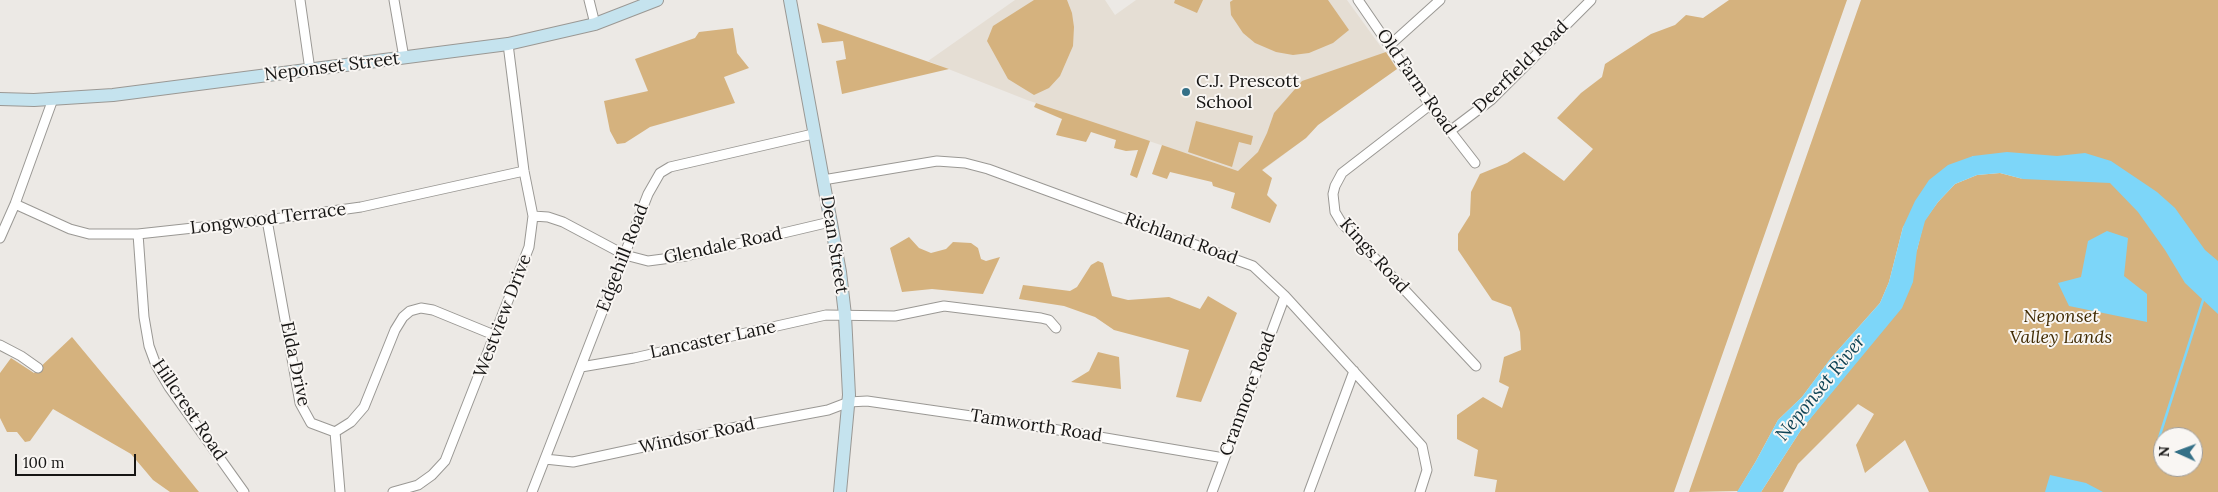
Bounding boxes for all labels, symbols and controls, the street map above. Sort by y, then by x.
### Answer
street label: Deerfield Road [1469,16,1573,118]
street label: Old Farm Road [1372,25,1460,139]
street label: Neponset Street [263,48,401,86]
place label: C.J. Prescott School [1196,71,1299,114]
marker: C.J. Prescott School [1180,86,1192,98]
street label: Dean Street [816,194,852,296]
street label: Longwood Terrace [189,199,347,239]
street label: Edgehill Road [593,201,653,315]
street label: Richland Road [1121,208,1241,270]
street label: Kings Road [1335,214,1413,298]
street label: Glendale Road [662,223,784,269]
street label: Westview Drive [470,251,536,381]
park label: Neponset Valley Lands [2010,306,2112,348]
street label: Lancaster Lane [648,316,778,364]
street label: Elda Drive [276,320,314,408]
street label: Cranmore Road [1215,329,1281,459]
water label: Neponset River [1771,330,1871,446]
street label: Hillcrest Road [147,355,231,465]
street label: Tamworth Road [968,405,1104,447]
street label: Windsor Road [637,413,757,459]
north arrow [2153,427,2203,477]
scale bar [18,444,139,476]
text: N [2155,446,2173,457]
text: 100 m [23,453,64,472]

